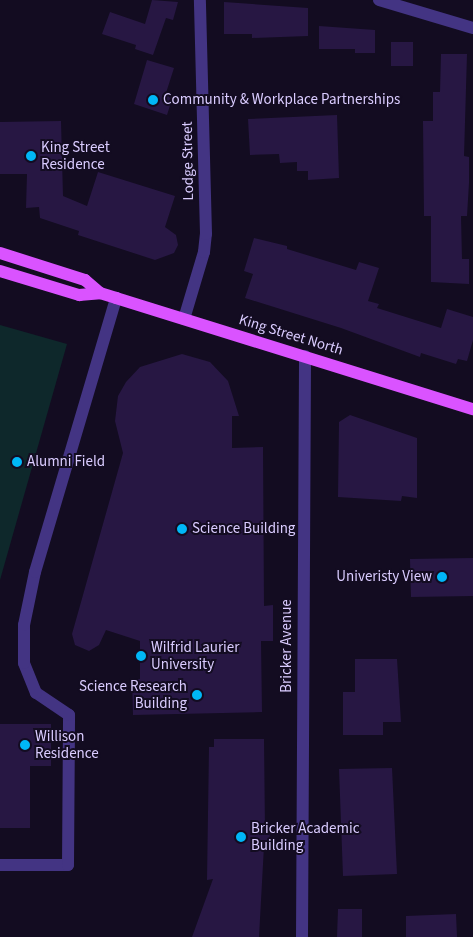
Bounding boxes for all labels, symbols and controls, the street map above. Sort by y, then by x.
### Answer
place label: Community & Workplace Partnerships [163,91,400,109]
marker: Community & Workplace Partnerships [147,94,159,106]
street label: Lodge Street [178,121,198,201]
place label: King Street Residence [41,138,110,173]
marker: King Street Residence [25,150,37,162]
street label: King Street North [237,311,345,359]
place label: Alumni Field [27,453,105,471]
marker: Alumni Field [11,456,23,468]
place label: Science Building [192,520,295,538]
marker: Science Building [176,523,188,535]
place label: Univeristy View [336,568,432,586]
marker: Univeristy View [436,571,448,583]
street label: Bricker Avenue [278,599,296,693]
place label: Wilfrid Laurier University [151,638,239,673]
marker: Wilfrid Laurier University [135,650,147,662]
place label: Science Research Building [79,677,187,712]
marker: Science Research Building [191,689,203,701]
place label: Willison Residence [35,727,99,762]
marker: Willison Residence [19,739,31,751]
place label: Bricker Academic Building [251,819,359,854]
marker: Bricker Academic Building [235,831,247,843]

